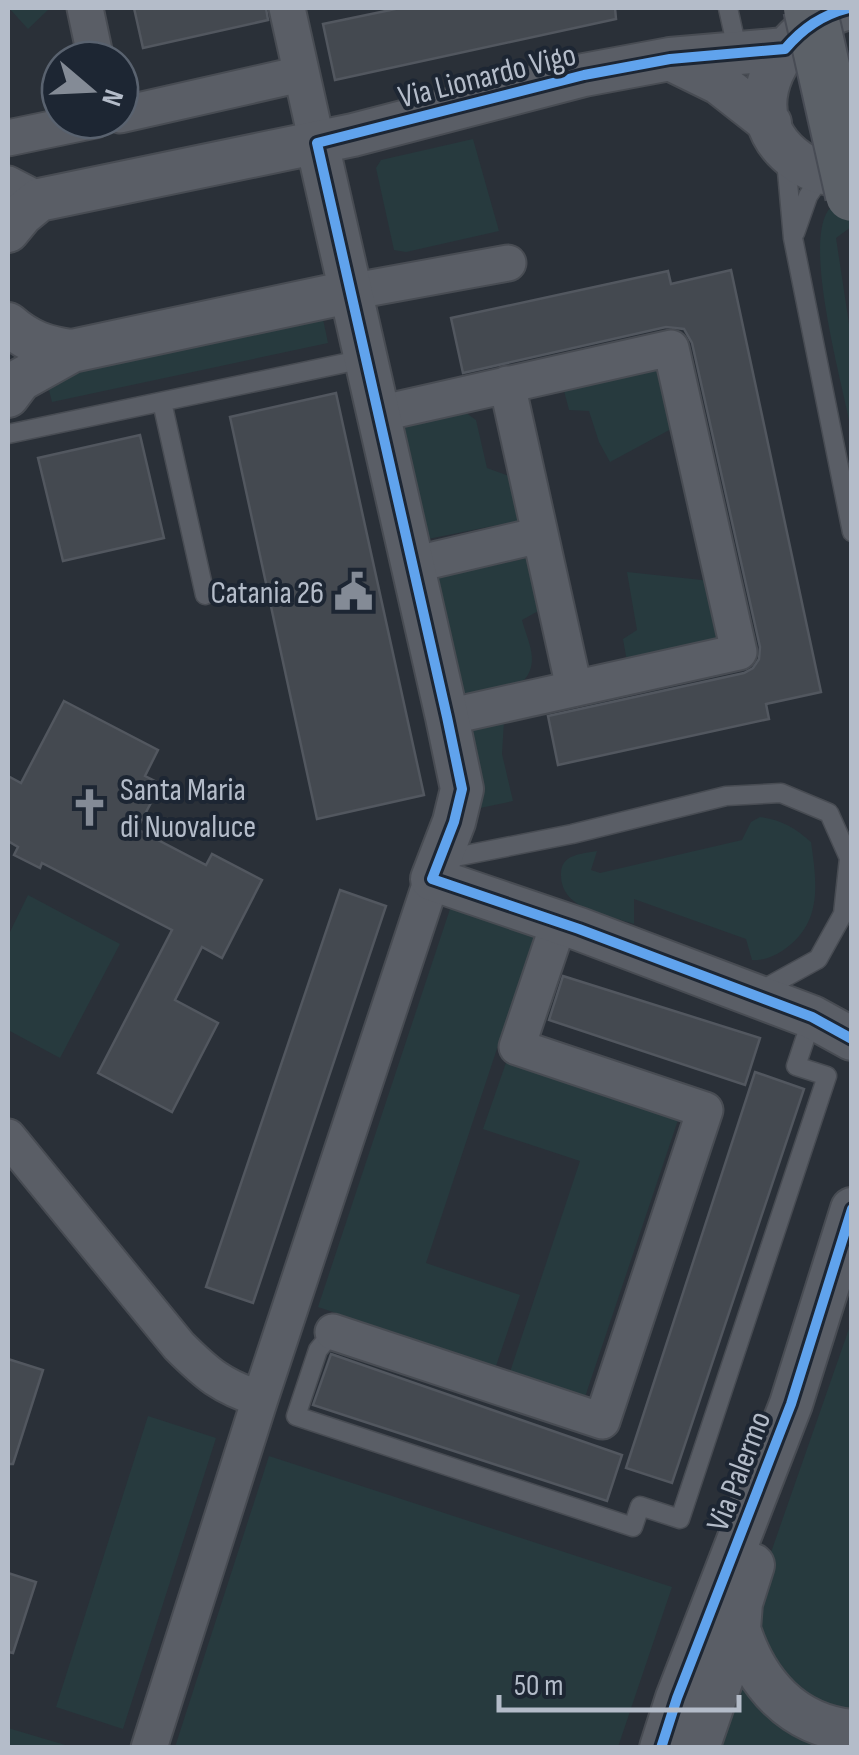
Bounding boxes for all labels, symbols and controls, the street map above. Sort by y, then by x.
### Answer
street label: Via Lionardo Vigo [395,36,580,117]
north arrow [40,40,140,140]
text: N [94,85,130,110]
public building icon: Catania 26 [333,571,375,613]
place label: Catania 26 [211,574,324,613]
place label: Santa Maria di Nuovaluce [120,771,256,847]
church icon: Santa Maria di Nuovaluce [69,786,111,828]
street label: Via Palermo [699,1406,780,1537]
scale bar [499,1650,739,1712]
text: 50 m [514,1668,563,1704]

